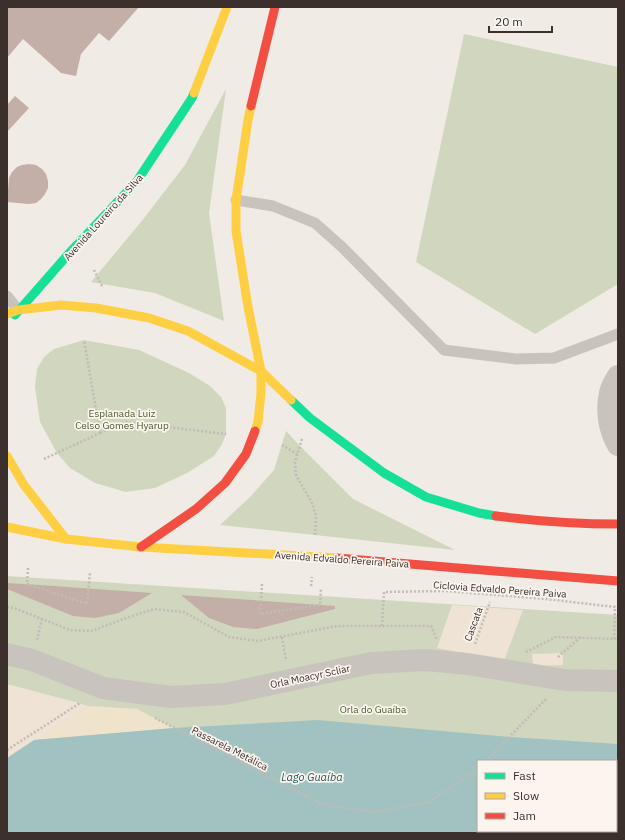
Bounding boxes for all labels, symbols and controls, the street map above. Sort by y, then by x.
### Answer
scale bar [489,8,552,34]
text: 20 m [495,14,523,29]
street label: Avenida Loureiro da Silva [61,171,146,263]
park label: Esplanada Luiz Celso Gomes Hyarup [75,407,169,432]
street label: Avenida Edvaldo Pereira Paiva [274,548,410,571]
street label: Ciclovia Edvaldo Pereira Paiva [433,578,568,601]
street label: Cascata [461,605,486,643]
street label: Orla Moacyr Scliar [269,662,352,691]
park label: Orla do Guaíba [340,703,407,716]
street label: Passarela Metálica [189,724,271,774]
legend [477,760,617,832]
text: Fast [513,768,536,783]
water label: Lago Guaíba [281,770,343,784]
text: Slow [513,788,539,803]
text: Jam [513,808,536,823]

